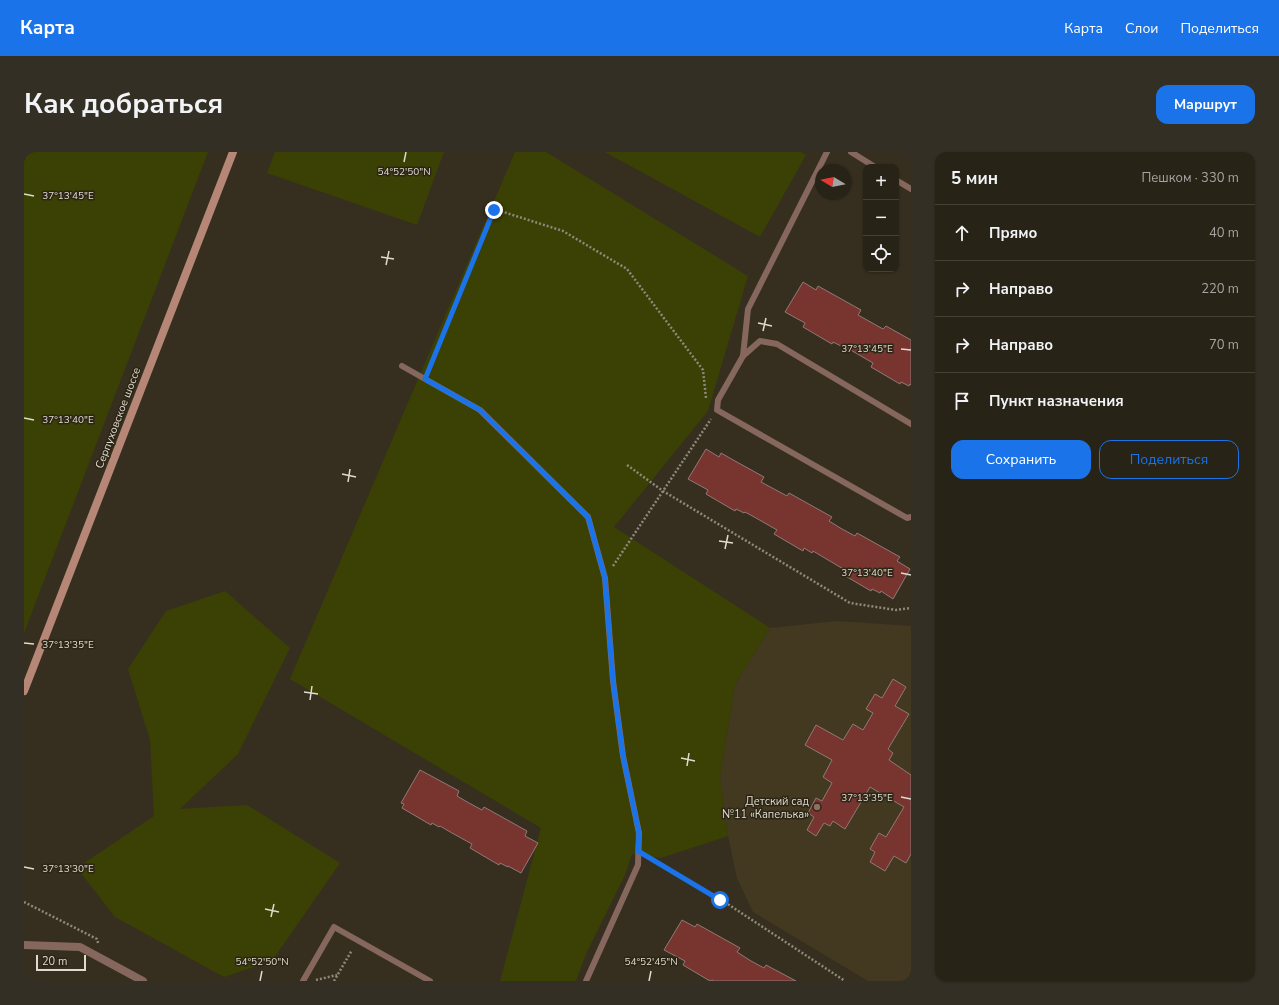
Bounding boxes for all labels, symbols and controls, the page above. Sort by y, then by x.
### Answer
text: Карта [20,15,75,41]
text: Карта [1064,19,1103,38]
text: Слои [1125,19,1159,38]
text: Поделиться [1181,19,1259,38]
text: Как добраться [24,85,223,123]
button: Маршрут [1156,85,1255,124]
north arrow [815,164,851,200]
map controls [863,164,899,272]
button: + [863,164,899,200]
text: 54°52'50"N [377,165,431,179]
text: 5 мин [951,167,998,190]
text: Пешком · 330 m [1141,169,1239,187]
text: 37°13'45"E [42,189,94,203]
button: − [863,200,899,236]
route end [485,201,503,219]
icon: ahead [951,222,973,244]
text: Прямо [989,223,1037,243]
text: 40 m [1209,224,1239,242]
button: locate [863,236,899,272]
icon: right [951,278,973,300]
text: Направо [989,279,1053,299]
text: 220 m [1201,280,1239,298]
icon: right [951,334,973,356]
text: Направо [989,335,1053,355]
text: 70 m [1209,336,1239,354]
text: 37°13'45"E [841,342,893,356]
street label: Серпуховское шоссе [92,365,144,471]
icon: arrive [951,390,973,412]
text: Пункт назначения [989,391,1124,411]
text: 37°13'40"E [42,413,94,427]
button: Сохранить [951,440,1091,479]
button: Поделиться [1099,440,1239,479]
text: 37°13'40"E [841,566,893,580]
text: 37°13'35"E [42,638,94,652]
text: 37°13'35"E [841,791,893,805]
place label: Детский сад №11 «Капелька» [722,794,809,822]
marker: Детский сад №11 «Капелька» [812,802,822,812]
text: 37°13'30"E [42,862,94,876]
route start [711,891,729,909]
scale bar [36,953,86,972]
text: 20 m [42,954,67,969]
text: 54°52'50"N [235,955,289,969]
text: 54°52'45"N [624,955,678,969]

